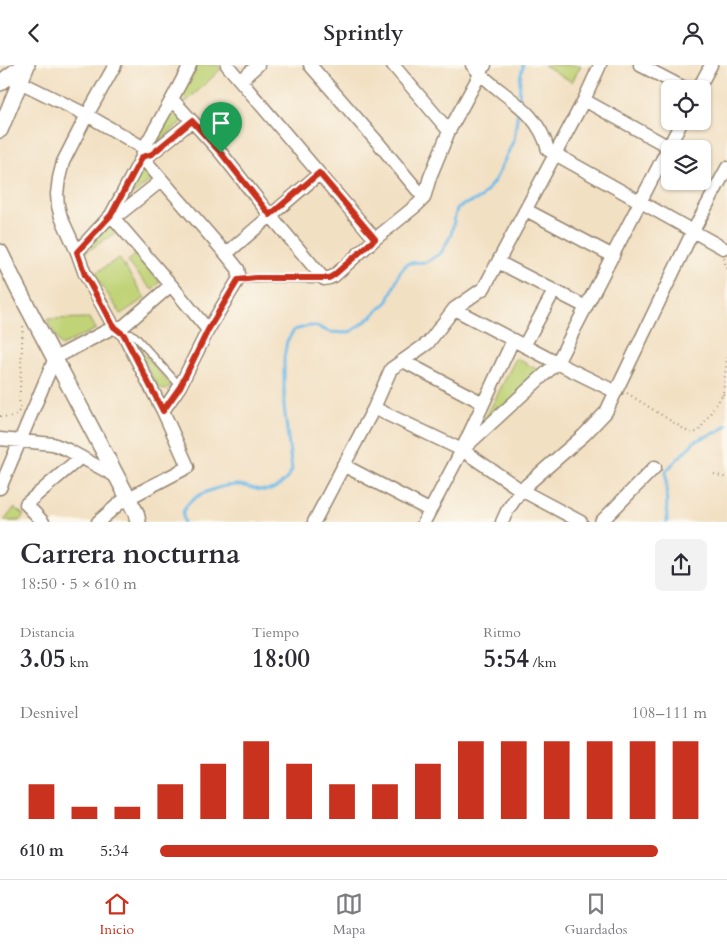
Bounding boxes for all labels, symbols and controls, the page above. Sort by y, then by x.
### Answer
text: Sprintly [323,18,404,48]
icon: back [20,19,48,47]
icon: person [679,19,707,47]
map controls [661,80,711,190]
button: locate [661,80,711,130]
pin [200,102,242,153]
icon: arrive [207,109,235,137]
button: layers [661,140,711,190]
text: Carrera nocturna [20,535,240,573]
button: share [655,539,707,591]
text: 18:50 · 5 × 610 m [20,573,137,595]
text: Distancia [20,623,75,642]
text: Tiempo [252,623,299,642]
text: Ritmo [483,623,521,642]
text: 3.05 [20,642,66,676]
text: 18:00 [252,642,310,676]
text: 5:54 [483,642,529,676]
text: km [66,653,89,672]
text: /km [529,653,557,672]
text: Desnivel [20,702,79,724]
text: 108–111 m [631,702,707,724]
text: 610 m [20,840,64,862]
text: 5:34 [100,840,129,862]
tab: Inicio [99,890,134,939]
tab: Mapa [333,890,366,939]
tab: Guardados [564,890,628,939]

